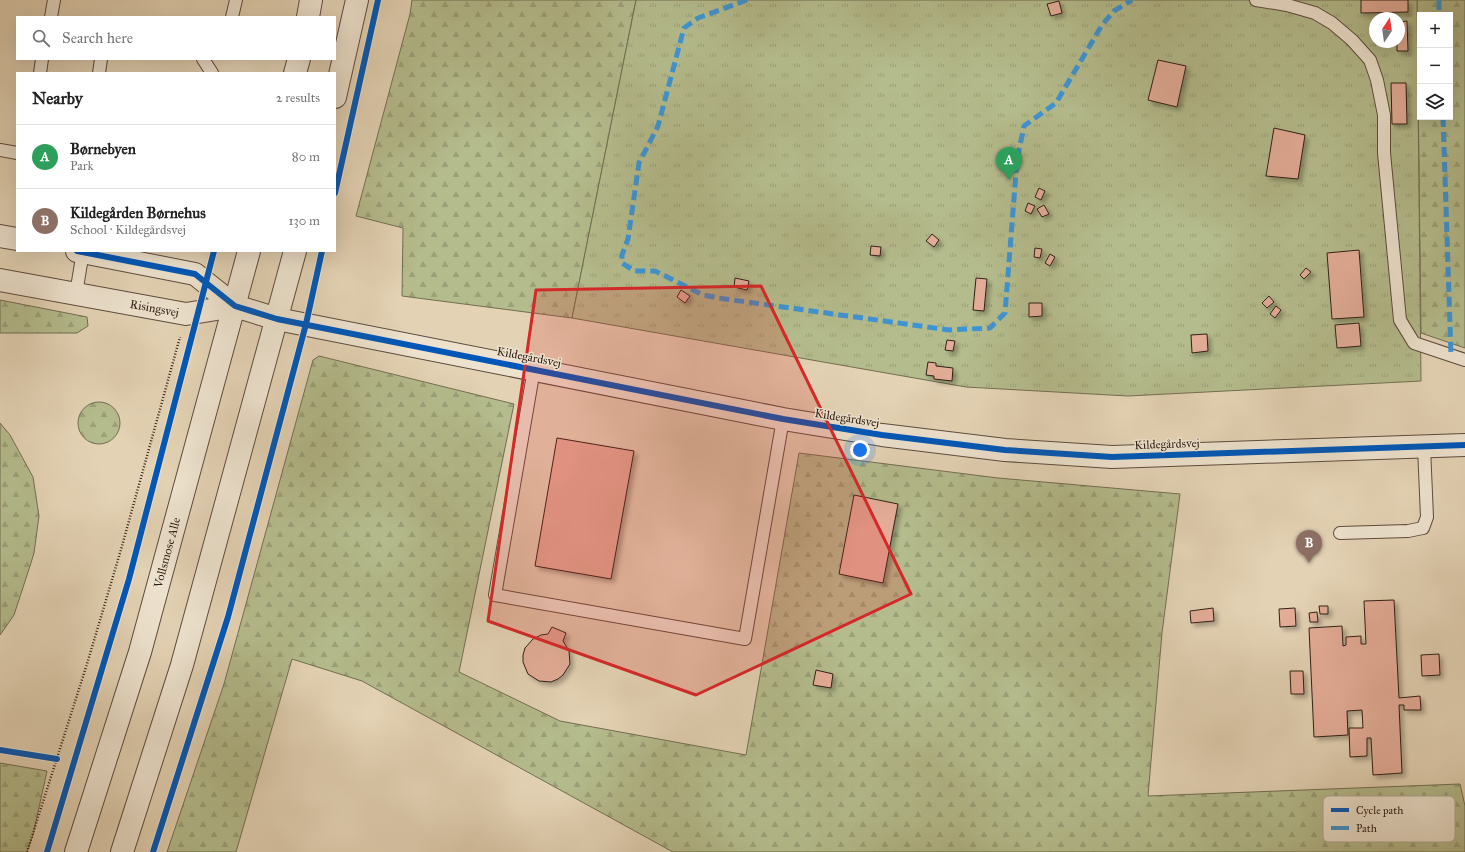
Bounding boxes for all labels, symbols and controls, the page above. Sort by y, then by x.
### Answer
north arrow [1369,12,1405,48]
map controls [1417,12,1453,120]
button: + [1417,12,1453,48]
search box [16,16,336,60]
icon: search [30,27,52,49]
text: Search here [62,29,133,47]
button: − [1417,48,1453,84]
button: layers [1417,84,1453,120]
text: Nearby [32,88,83,109]
text: 2 results [276,90,320,106]
text: Børnebyen [70,140,136,158]
pin: A [996,147,1022,180]
text: A [41,149,49,165]
text: 80 m [292,149,320,165]
text: Park [70,158,94,174]
text: Kildegården Børnehus [70,204,206,222]
text: B [41,213,49,229]
text: 130 m [288,213,320,229]
text: School · Kildegårdsvej [70,222,186,238]
street label: Risingsvej [129,297,180,320]
street label: Kildegårdsvej [496,344,562,371]
street label: Kildegårdsvej [814,406,880,431]
street label: Kildegårdsvej [1134,436,1200,453]
your location [850,440,870,460]
street label: Vollsmose Alle [151,516,183,590]
pin: B [1296,530,1322,563]
legend [1323,796,1455,842]
text: Cycle path [1356,804,1403,817]
text: Path [1356,822,1377,835]

